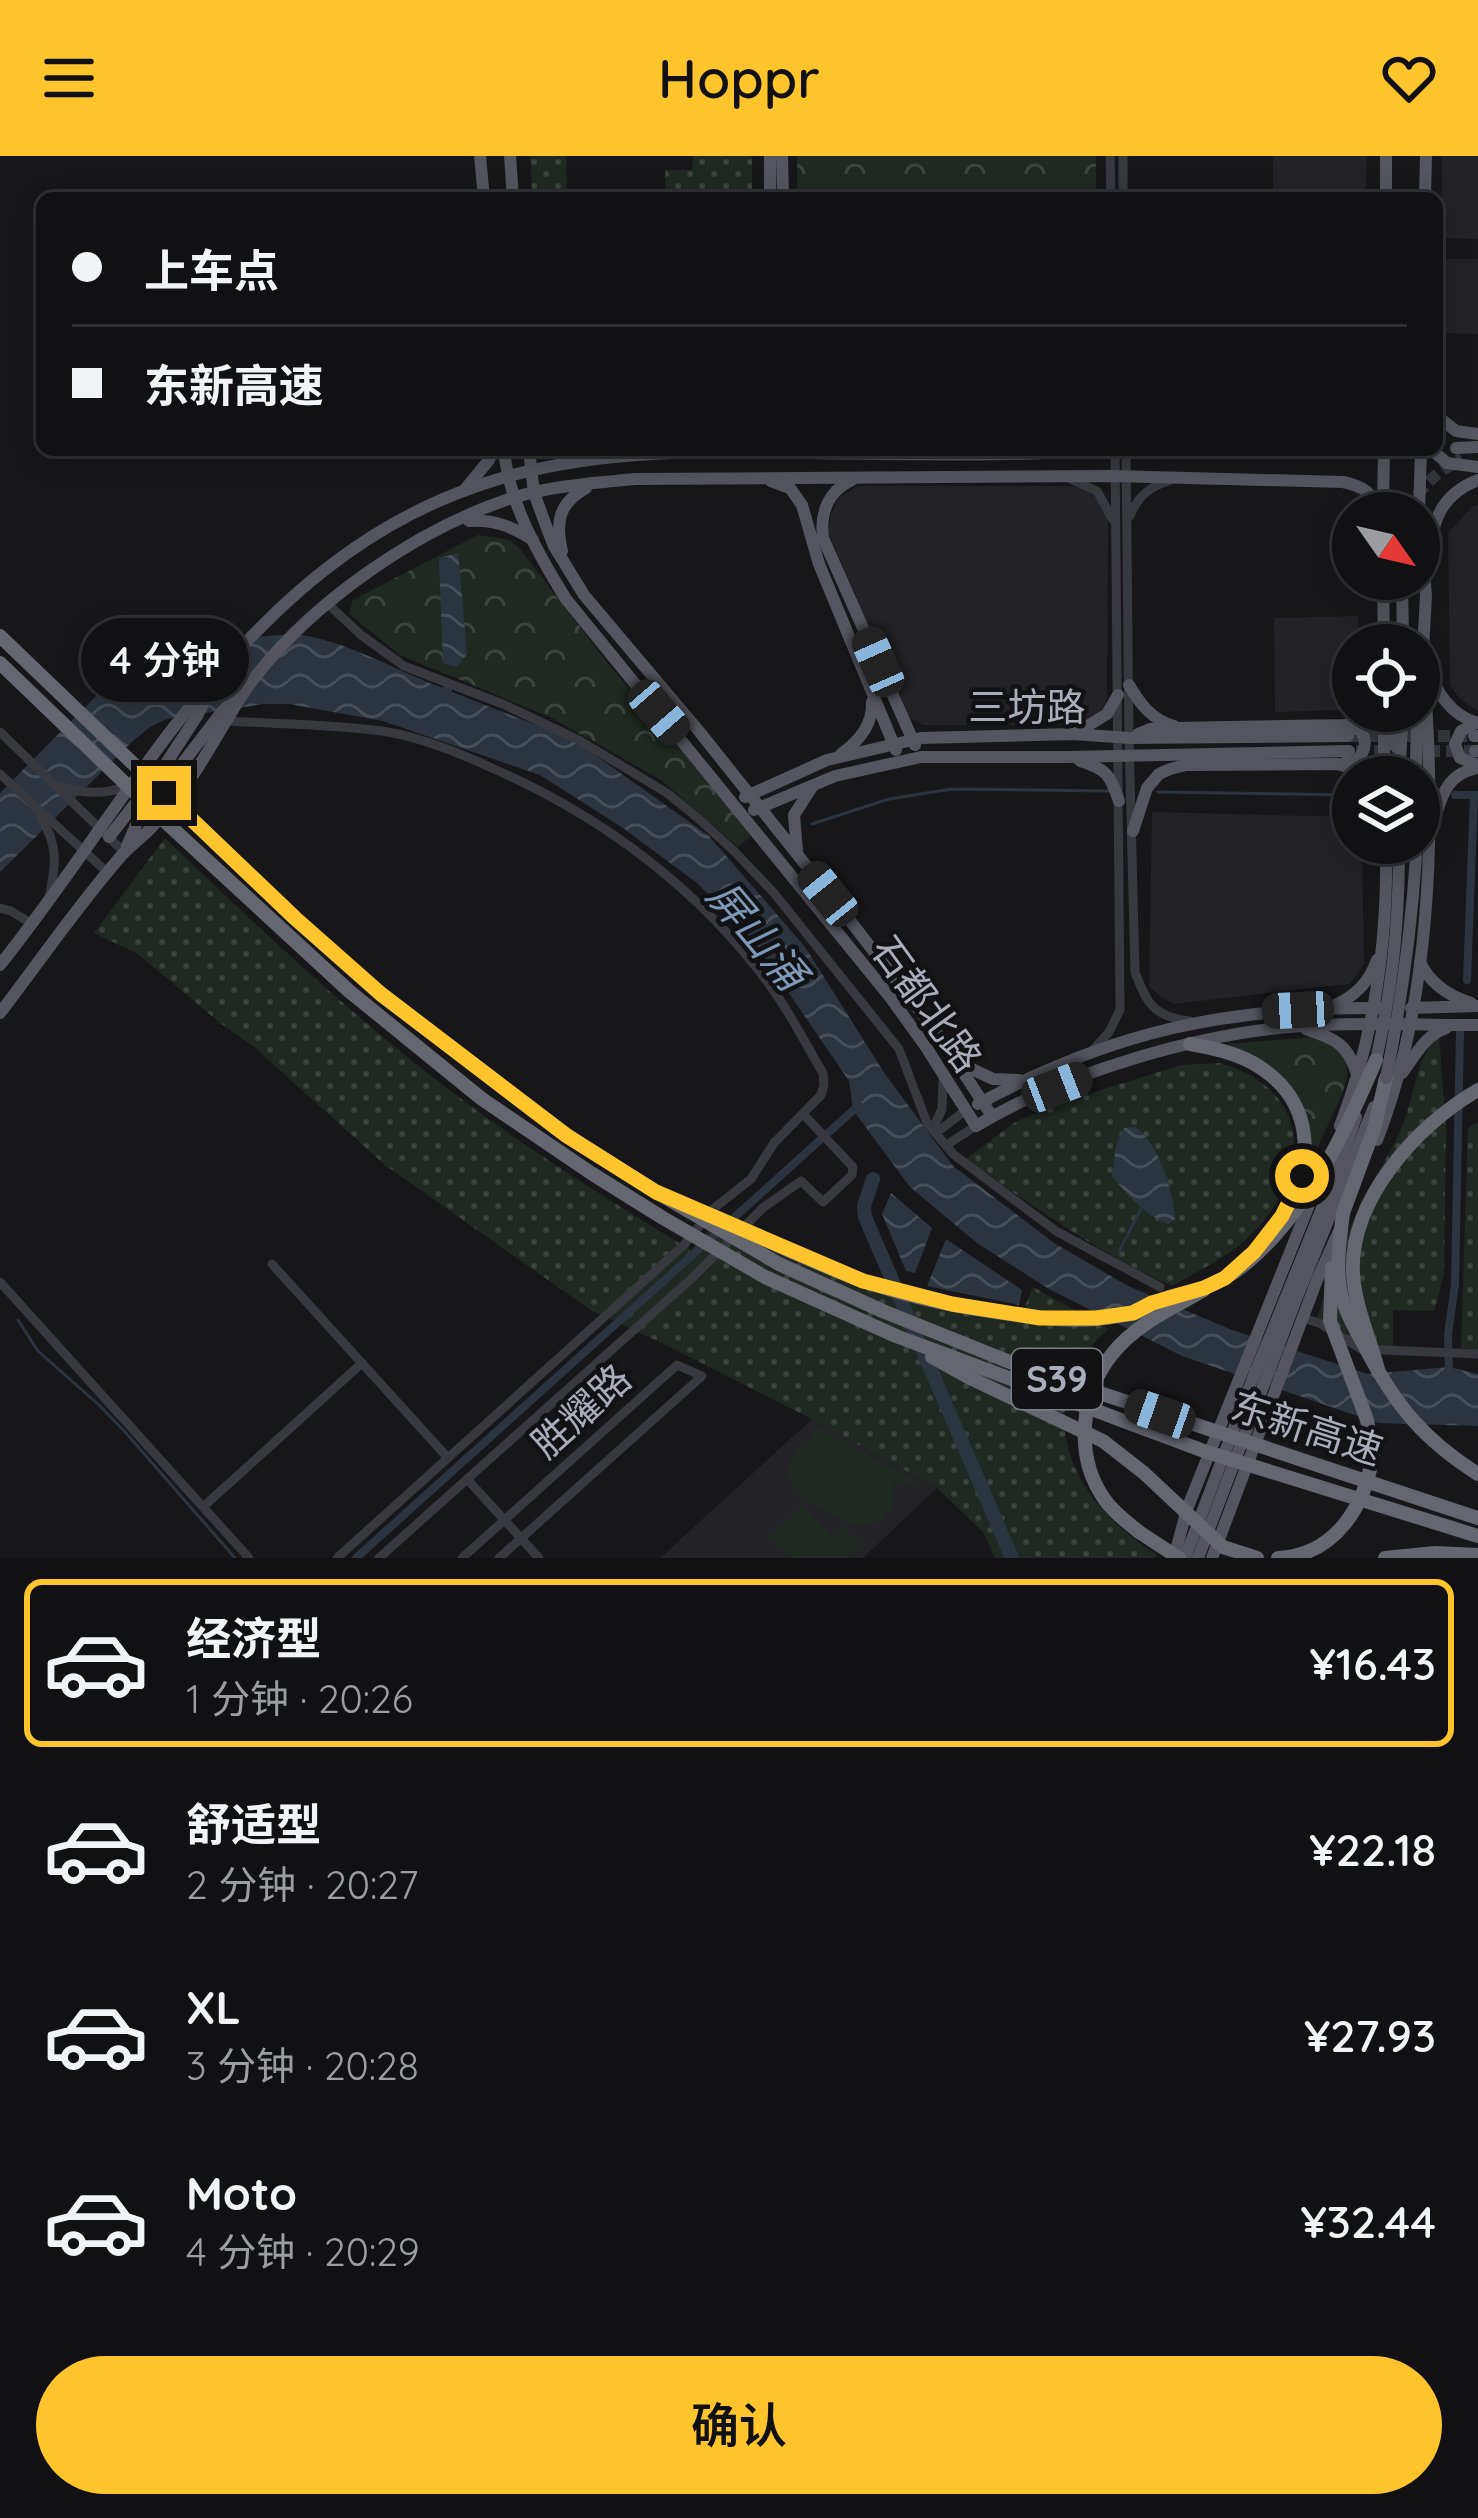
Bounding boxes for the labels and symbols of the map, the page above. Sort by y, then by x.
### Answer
north arrow [1332,492,1440,600]
callout: 4 分钟 [80,619,248,703]
car [847,622,909,702]
car [622,673,696,751]
street label: 三坊路 [968,682,1086,731]
route end [137,766,191,820]
car [791,855,865,933]
water label: 屏山涌 [697,869,821,1003]
street label: 石都北路 [862,926,993,1081]
car [1261,990,1335,1030]
car [1017,1057,1097,1117]
route start [1275,1149,1329,1203]
road number: S39 [1012,1349,1102,1409]
street label: 胜耀路 [521,1353,641,1468]
street label: 东新高速 [1225,1380,1389,1475]
car [1120,1385,1200,1443]

